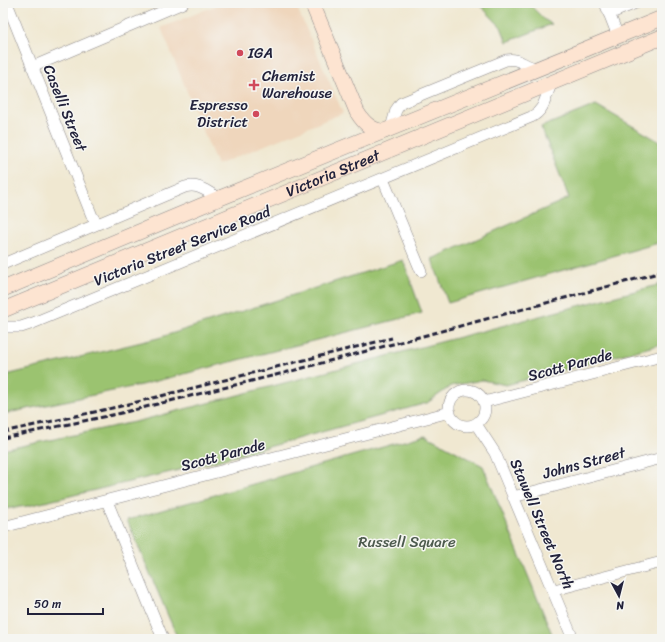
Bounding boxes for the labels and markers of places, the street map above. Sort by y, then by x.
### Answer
place label: IGA [247,40,273,66]
marker: IGA [235,48,245,58]
place label: Chemist Warehouse [262,63,332,106]
marker: Chemist Warehouse [249,80,259,90]
place label: Espresso District [190,92,248,135]
marker: Espresso District [251,109,261,119]

